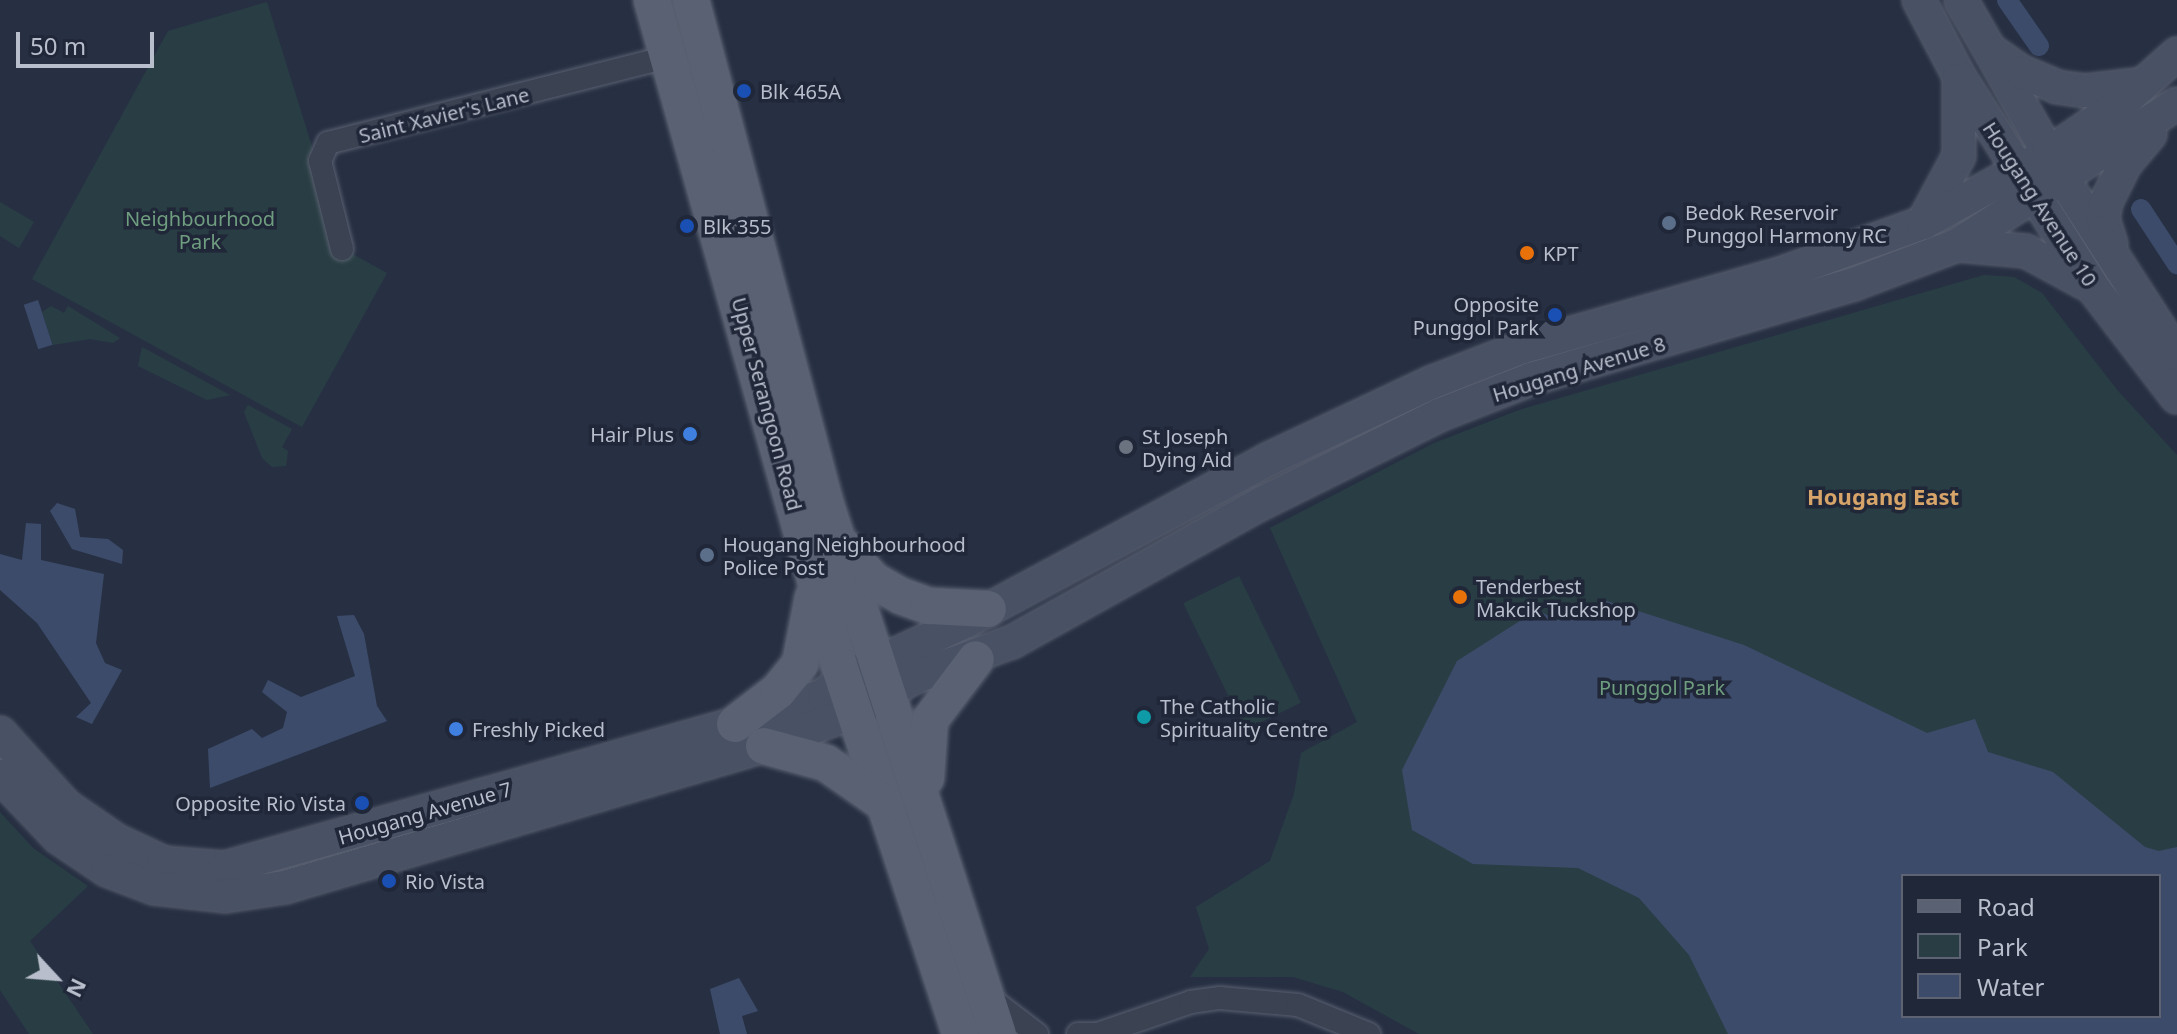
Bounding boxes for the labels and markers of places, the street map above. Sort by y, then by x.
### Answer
place label: Blk 465A [760,79,841,103]
marker: Blk 465A [735,82,753,100]
place label: Bedok Reservoir Punggol Harmony RC [1685,200,1887,247]
place label: Blk 355 [703,214,771,238]
marker: Bedok Reservoir Punggol Harmony RC [1660,214,1678,232]
marker: Blk 355 [678,217,696,235]
place label: KPT [1543,241,1579,265]
marker: KPT [1518,244,1536,262]
place label: Opposite Punggol Park [1413,292,1539,339]
marker: Opposite Punggol Park [1546,306,1564,324]
place label: Hair Plus [590,422,674,446]
place label: St Joseph Dying Aid [1142,424,1232,471]
marker: Hair Plus [681,425,699,443]
marker: St Joseph Dying Aid [1117,438,1135,456]
place label: Hougang Neighbourhood Police Post [723,532,966,579]
marker: Hougang Neighbourhood Police Post [698,546,716,564]
place label: Tenderbest Makcik Tuckshop [1476,574,1636,621]
marker: Tenderbest Makcik Tuckshop [1451,588,1469,606]
place label: The Catholic Spirituality Centre [1160,694,1328,741]
marker: The Catholic Spirituality Centre [1135,708,1153,726]
place label: Freshly Picked [472,717,605,741]
marker: Freshly Picked [447,720,465,738]
place label: Opposite Rio Vista [175,791,346,815]
marker: Opposite Rio Vista [353,794,371,812]
place label: Rio Vista [405,869,485,893]
marker: Rio Vista [380,872,398,890]

